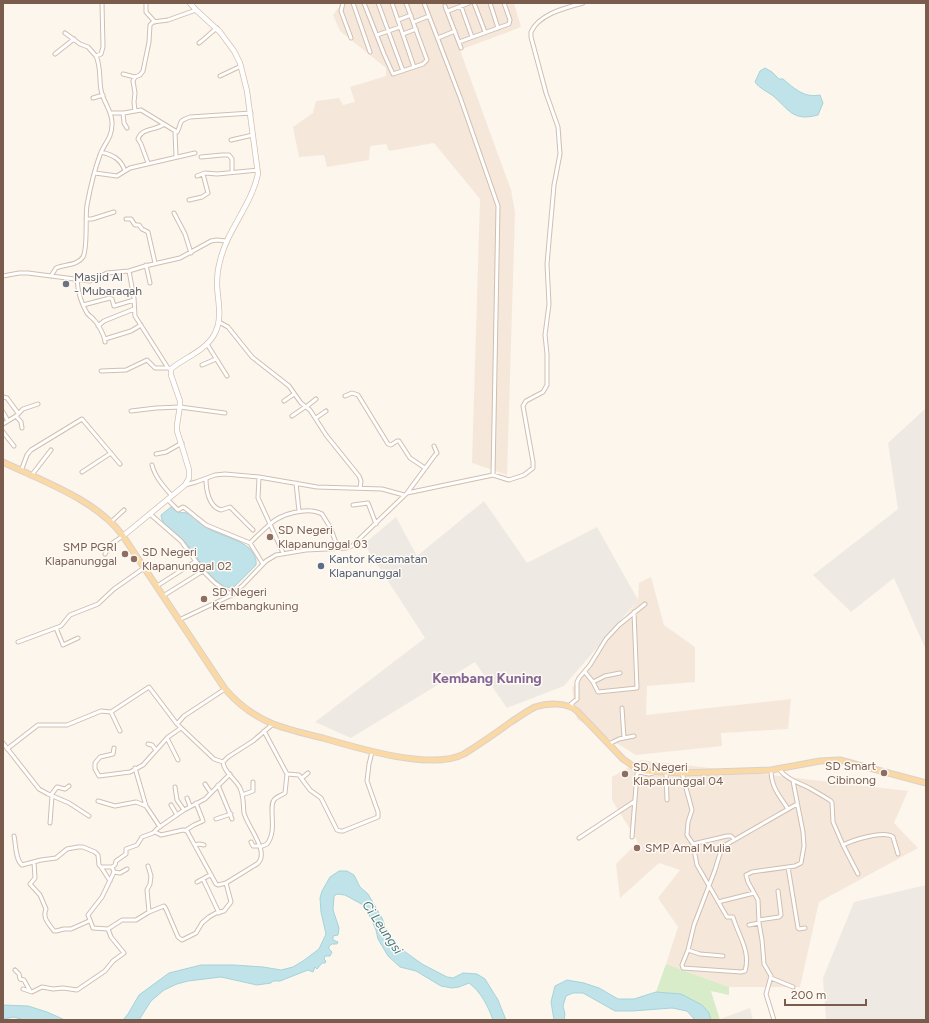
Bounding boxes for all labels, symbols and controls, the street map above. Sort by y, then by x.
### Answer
place label: Masjid Al - Mubaraqah [74,270,142,298]
marker: Masjid Al - Mubaraqah [61,279,71,289]
place label: SD Negeri Klapanunggal 03 [278,523,367,551]
marker: SD Negeri Klapanunggal 03 [265,532,275,542]
place label: SMP PGRI Klapanunggal [45,540,117,568]
place label: SD Negeri Klapanunggal 02 [142,545,232,573]
marker: SMP PGRI Klapanunggal [120,549,130,559]
place label: Kantor Kecamatan Klapanunggal [329,552,428,580]
marker: SD Negeri Klapanunggal 02 [129,554,139,564]
marker: Kantor Kecamatan Klapanunggal [316,561,326,571]
place label: SD Negeri Kembangkuning [212,585,299,613]
marker: SD Negeri Kembangkuning [199,594,209,604]
district label: Kembang Kuning [432,670,542,687]
place label: SD Smart Cibinong [825,759,876,787]
place label: SD Negeri Klapanunggal 04 [633,760,724,788]
marker: SD Smart Cibinong [879,768,889,778]
marker: SD Negeri Klapanunggal 04 [620,769,630,779]
place label: SMP Amal Mulia [645,841,731,855]
marker: SMP Amal Mulia [632,843,642,853]
water label: Ci Leungsi [359,898,406,957]
scale bar [785,981,866,1007]
text: 200 m [791,988,826,1002]

